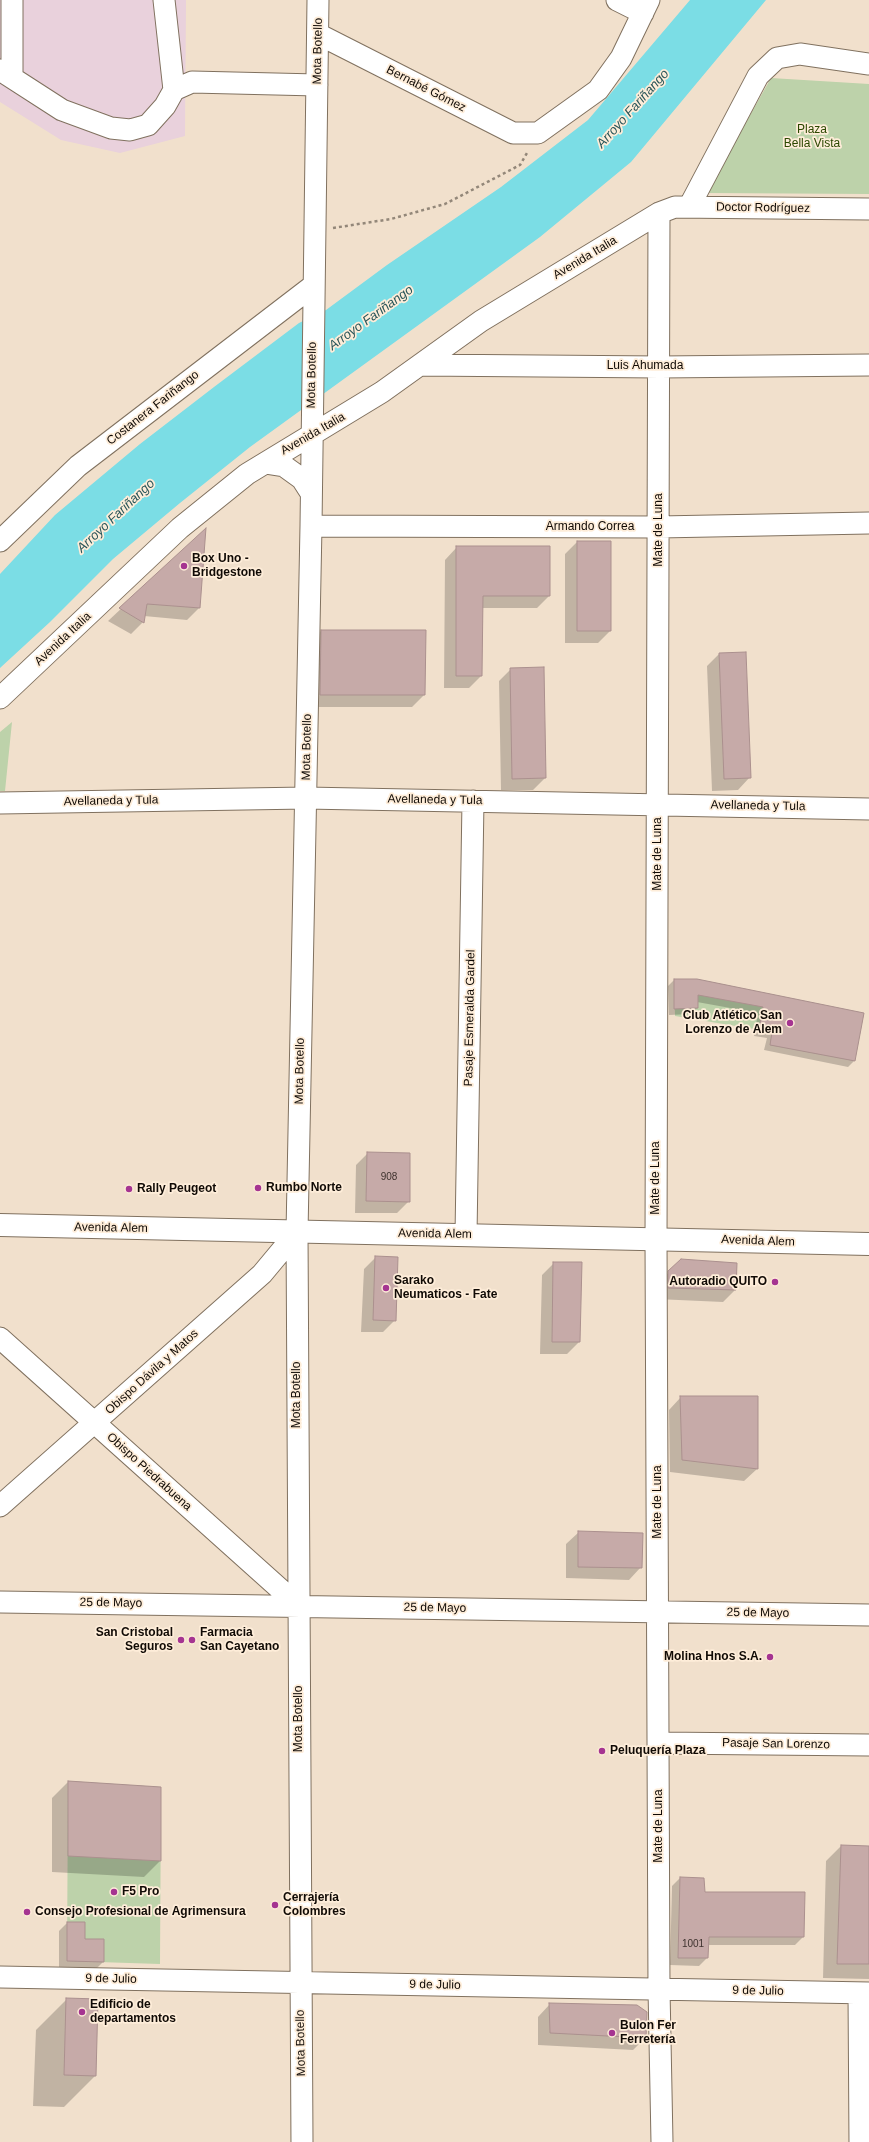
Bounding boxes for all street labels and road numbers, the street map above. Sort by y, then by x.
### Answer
street label: Mota Botello [310,18,326,84]
street label: Bernabé Gómez [384,63,468,115]
street label: Doctor Rodríguez [716,200,810,216]
street label: Avenida Italia [551,233,619,283]
street label: Mota Botello [304,342,320,408]
street label: Luis Ahumada [607,359,683,373]
street label: Costanera Fariñango [104,368,202,448]
street label: Avenida Italia [278,410,348,458]
street label: Mate de Luna [652,493,666,567]
street label: Armando Correa [546,520,634,534]
street label: Avenida Italia [32,609,94,669]
street label: Mota Botello [299,714,315,780]
street label: Avellaneda y Tula [388,792,482,808]
street label: Avellaneda y Tula [64,793,158,809]
street label: Avellaneda y Tula [711,798,805,814]
street label: Mate de Luna [651,817,665,891]
street label: Pasaje Esmeralda Gardel [462,950,478,1086]
street label: Mota Botello [292,1038,308,1104]
street label: Mate de Luna [649,1141,663,1215]
street label: Avenida Alem [74,1220,148,1236]
street label: Avenida Alem [398,1226,472,1242]
street label: Avenida Alem [721,1233,795,1249]
street label: Obispo Dávila y Matos [103,1326,201,1418]
street label: Mota Botello [290,1362,304,1428]
street label: Obispo Piedrabuena [104,1430,194,1514]
street label: Mate de Luna [651,1465,665,1539]
street label: 25 de Mayo [80,1595,142,1611]
street label: 25 de Mayo [404,1600,466,1616]
street label: 25 de Mayo [727,1605,789,1621]
street label: Mota Botello [292,1686,306,1752]
street label: Pasaje San Lorenzo [722,1736,830,1752]
street label: Mate de Luna [652,1789,666,1863]
street label: 9 de Julio [85,1971,137,1987]
street label: 9 de Julio [409,1977,461,1993]
street label: 9 de Julio [732,1983,784,1999]
street label: Mota Botello [293,2010,309,2076]

